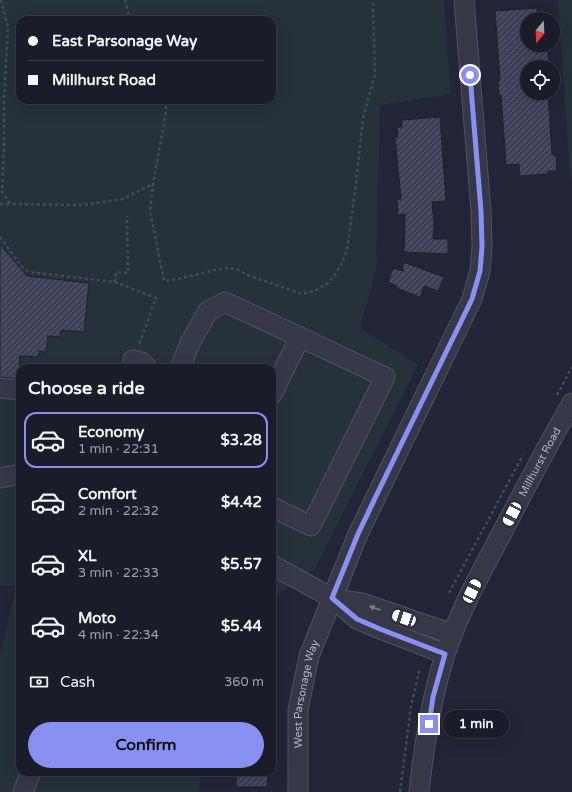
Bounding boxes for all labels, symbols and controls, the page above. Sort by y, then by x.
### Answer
north arrow [520,12,560,52]
map controls [520,12,560,100]
text: East Parsonage Way [52,32,197,50]
button: locate [520,60,560,100]
route start [461,66,479,84]
text: Millhurst Road [52,71,156,89]
text: Choose a ride [28,377,145,399]
icon: car [30,422,66,458]
text: Economy [78,423,144,441]
street label: Millhurst Road [516,425,564,499]
text: $3.28 [221,431,262,449]
text: 1 min · 22:31 [78,441,159,457]
icon: car [30,484,66,520]
text: Comfort [78,485,137,503]
text: $4.42 [221,493,262,511]
car [501,501,523,527]
text: 2 min · 22:32 [78,503,159,519]
icon: car [30,546,66,582]
text: XL [78,547,97,565]
text: $5.57 [221,555,262,573]
text: 3 min · 22:33 [78,565,159,581]
car [461,578,483,604]
one-way arrow [369,605,381,611]
icon: car [30,608,66,644]
car [391,608,417,628]
text: Moto [78,609,116,627]
text: $5.44 [221,617,262,635]
text: 4 min · 22:34 [78,627,159,643]
street label: West Parsonage Way [292,638,322,748]
icon: cash [28,671,50,693]
text: Cash [60,673,95,691]
text: 360 m [224,674,264,690]
callout: 1 min [443,710,509,738]
route end [420,715,438,733]
text: 1 min [459,716,493,732]
button: Confirm [28,722,264,768]

